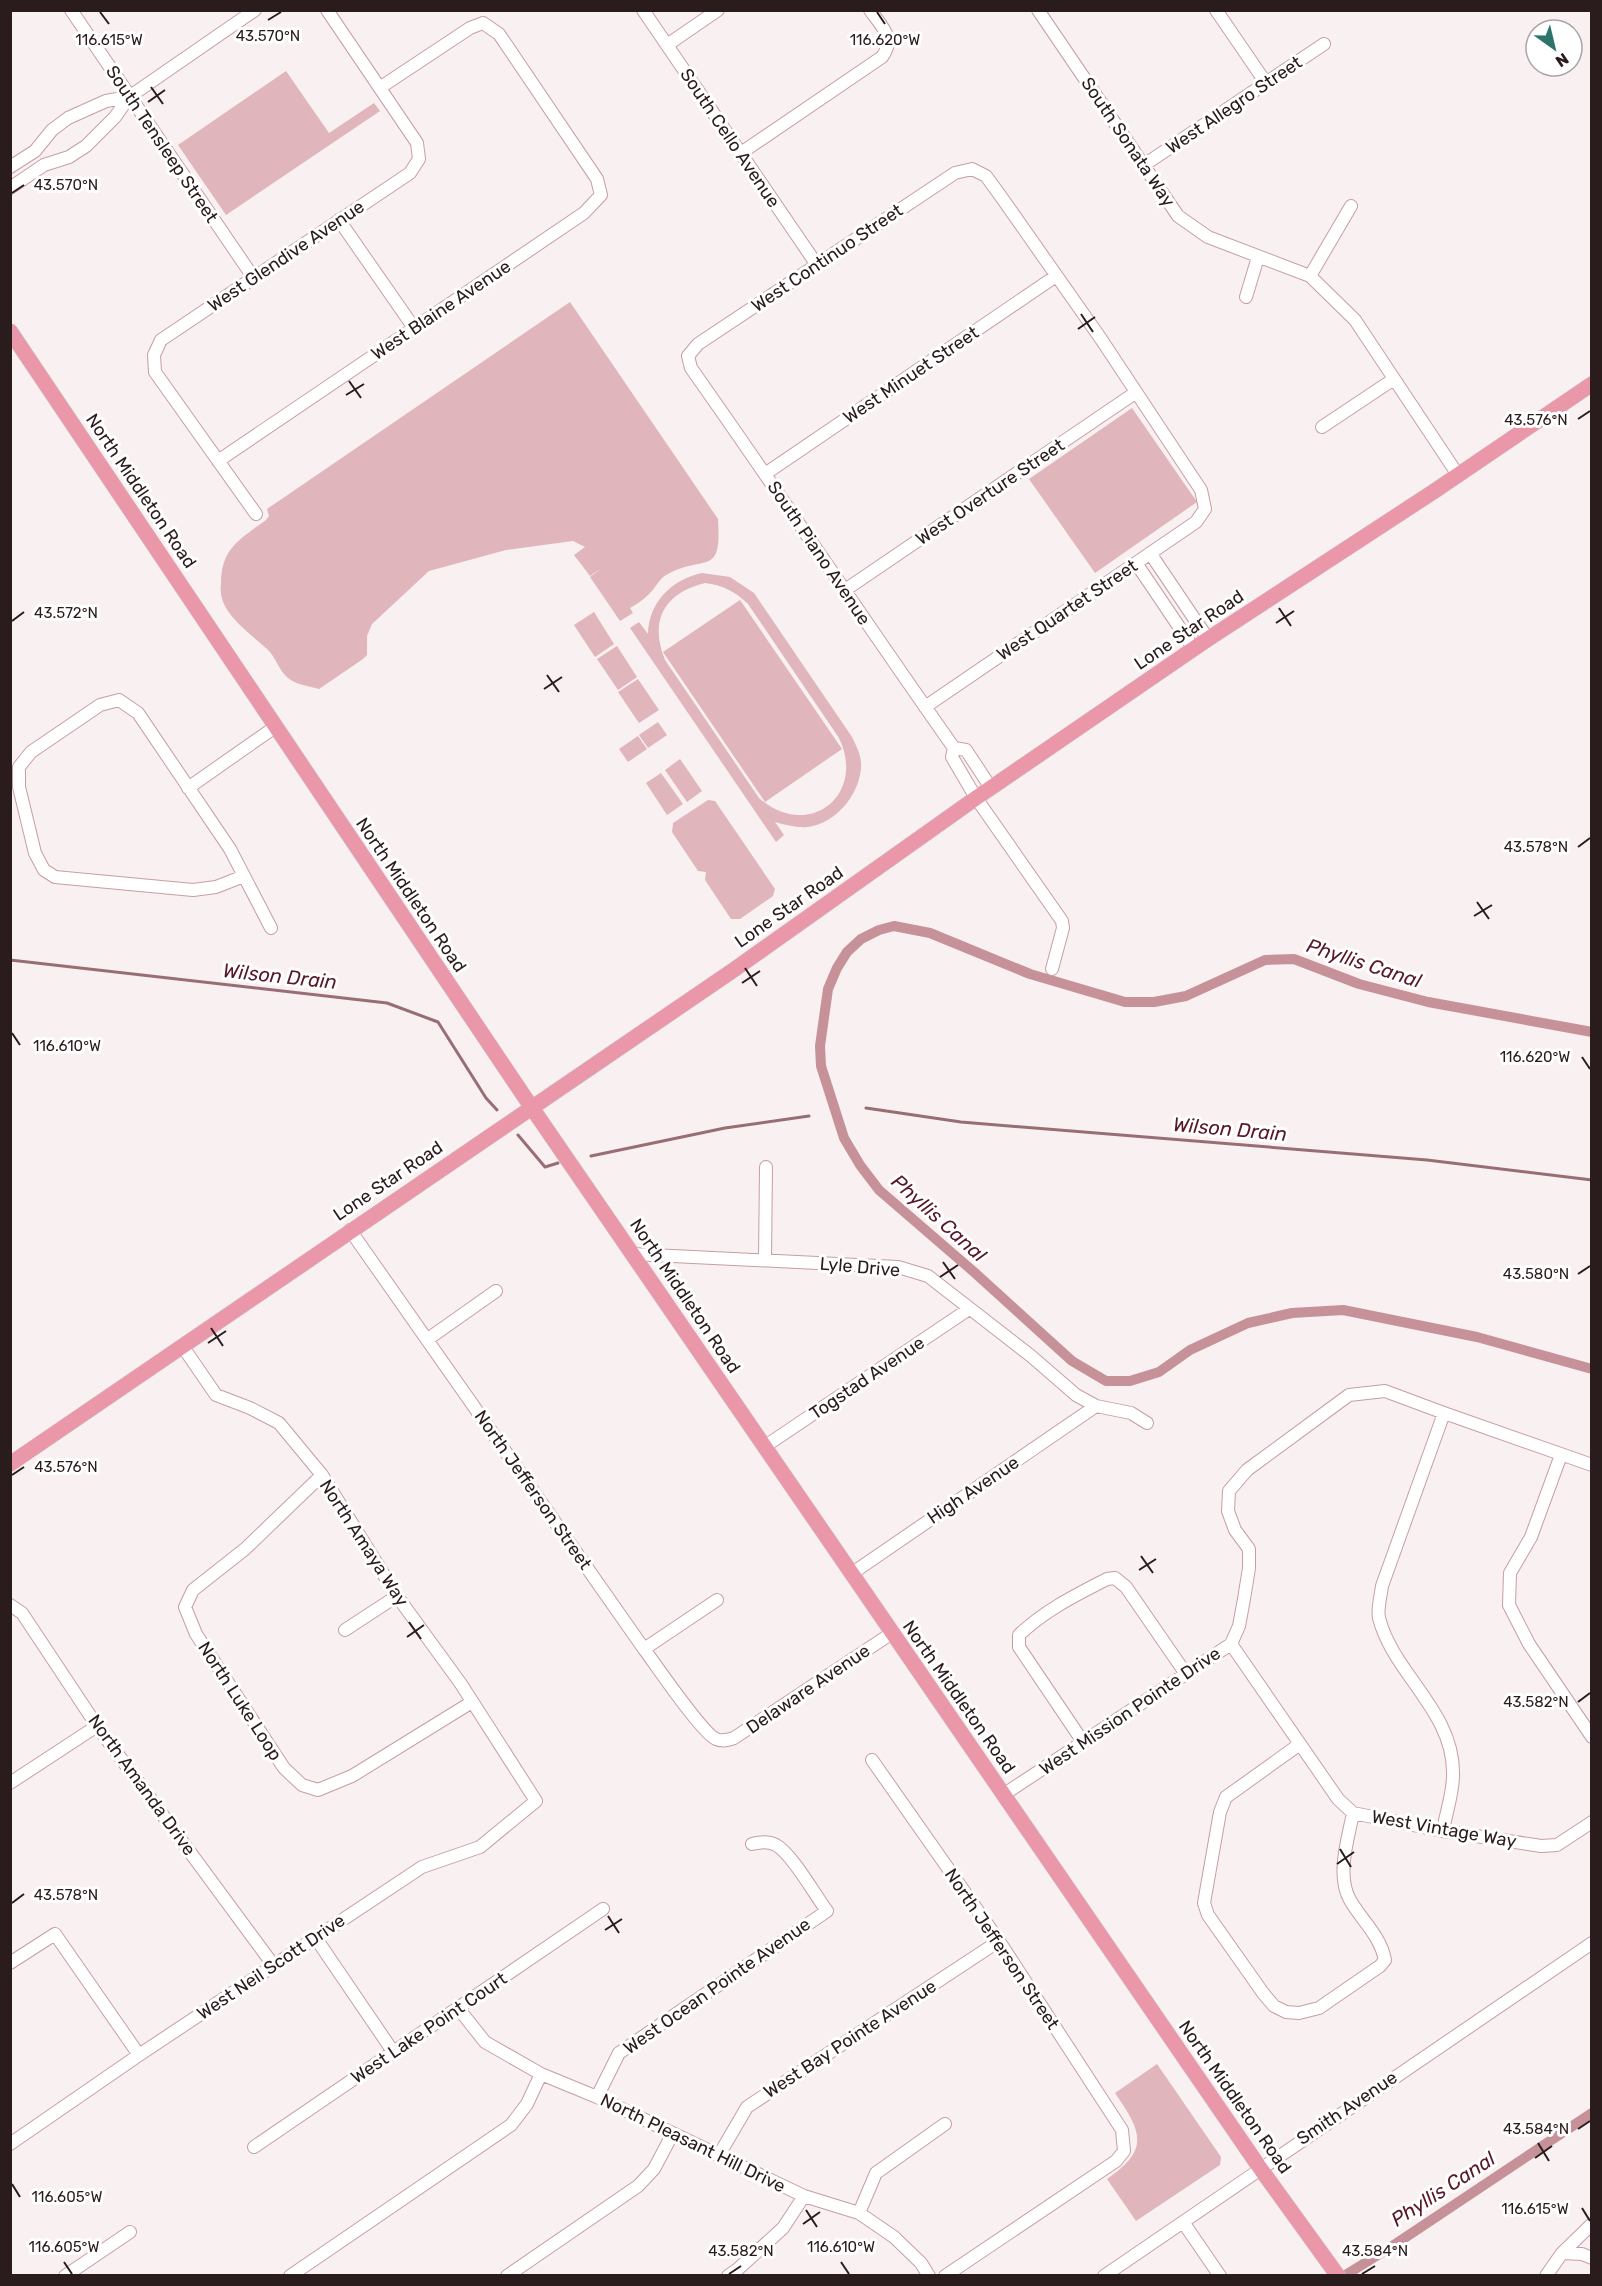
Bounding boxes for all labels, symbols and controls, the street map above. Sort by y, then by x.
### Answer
north arrow [1524,18,1584,78]
text: 43.570°N [236,27,300,45]
text: 116.615°W [75,31,143,49]
text: 116.620°W [850,31,920,49]
text: N [1552,49,1572,71]
street label: West Allegro Street [1162,51,1306,159]
street label: South Tensleep Street [101,61,223,227]
street label: South Cello Avenue [675,64,785,212]
street label: South Sonata Way [1076,73,1180,211]
text: 43.570°N [34,176,98,194]
street label: West Glendive Avenue [204,195,368,317]
street label: West Continuo Street [747,199,907,317]
street label: West Blaine Avenue [367,255,515,365]
street label: West Minuet Street [839,322,983,428]
street label: North Middleton Road [81,409,201,573]
text: 43.576°N [1504,411,1568,429]
street label: West Overture Street [911,434,1069,550]
street label: South Piano Avenue [763,477,875,629]
street label: West Quartet Street [992,555,1142,665]
street label: Lone Star Road [1130,585,1248,675]
text: 43.572°N [34,604,98,622]
street label: North Middleton Road [351,813,471,977]
text: 43.578°N [1504,838,1568,856]
street label: Lone Star Road [731,861,847,953]
water label: Phyllis Canal [1304,933,1425,993]
water label: Wilson Drain [222,958,338,994]
text: 116.610°W [33,1037,101,1055]
text: 116.620°W [1500,1048,1570,1066]
water label: Wilson Drain [1172,1112,1288,1146]
street label: Lone Star Road [329,1136,447,1226]
water label: Phyllis Canal [887,1169,992,1268]
street label: North Middleton Road [625,1214,745,1378]
street label: Lyle Drive [819,1253,901,1281]
text: 43.580°N [1503,1265,1569,1283]
street label: Togstad Avenue [805,1332,929,1424]
street label: North Jefferson Street [470,1406,596,1574]
street label: High Avenue [923,1451,1023,1529]
text: 43.576°N [34,1458,98,1476]
street label: North Amaya Way [315,1475,413,1611]
street label: North Middleton Road [898,1616,1020,1778]
street label: North Luke Loop [193,1637,287,1765]
street label: Delaware Avenue [742,1639,874,1739]
street label: West Mission Pointe Drive [1035,1642,1225,1780]
text: 43.582°N [1503,1693,1569,1711]
street label: North Amanda Drive [83,1710,201,1860]
street label: West Vintage Way [1370,1805,1518,1853]
street label: North Jefferson Street [940,1864,1064,2034]
text: 43.578°N [34,1886,98,1904]
street label: West Neil Scott Drive [193,1909,349,2025]
street label: West Ocean Pointe Avenue [619,1913,815,2059]
street label: West Lake Point Court [347,1968,511,2088]
street label: West Bay Pointe Avenue [760,1975,940,2103]
street label: North Middleton Road [1174,2016,1296,2178]
street label: Smith Avenue [1293,2066,1401,2150]
street label: North Pleasant Hill Drive [597,2089,789,2197]
text: 43.584°N [1503,2120,1569,2138]
water label: Phyllis Canal [1386,2146,1500,2232]
text: 116.605°W [32,2188,102,2206]
text: 116.615°W [1501,2200,1569,2218]
text: 116.605°W [29,2238,99,2256]
text: 116.610°W [807,2238,875,2256]
text: 43.582°N [708,2242,774,2260]
text: 43.584°N [1342,2242,1408,2260]

